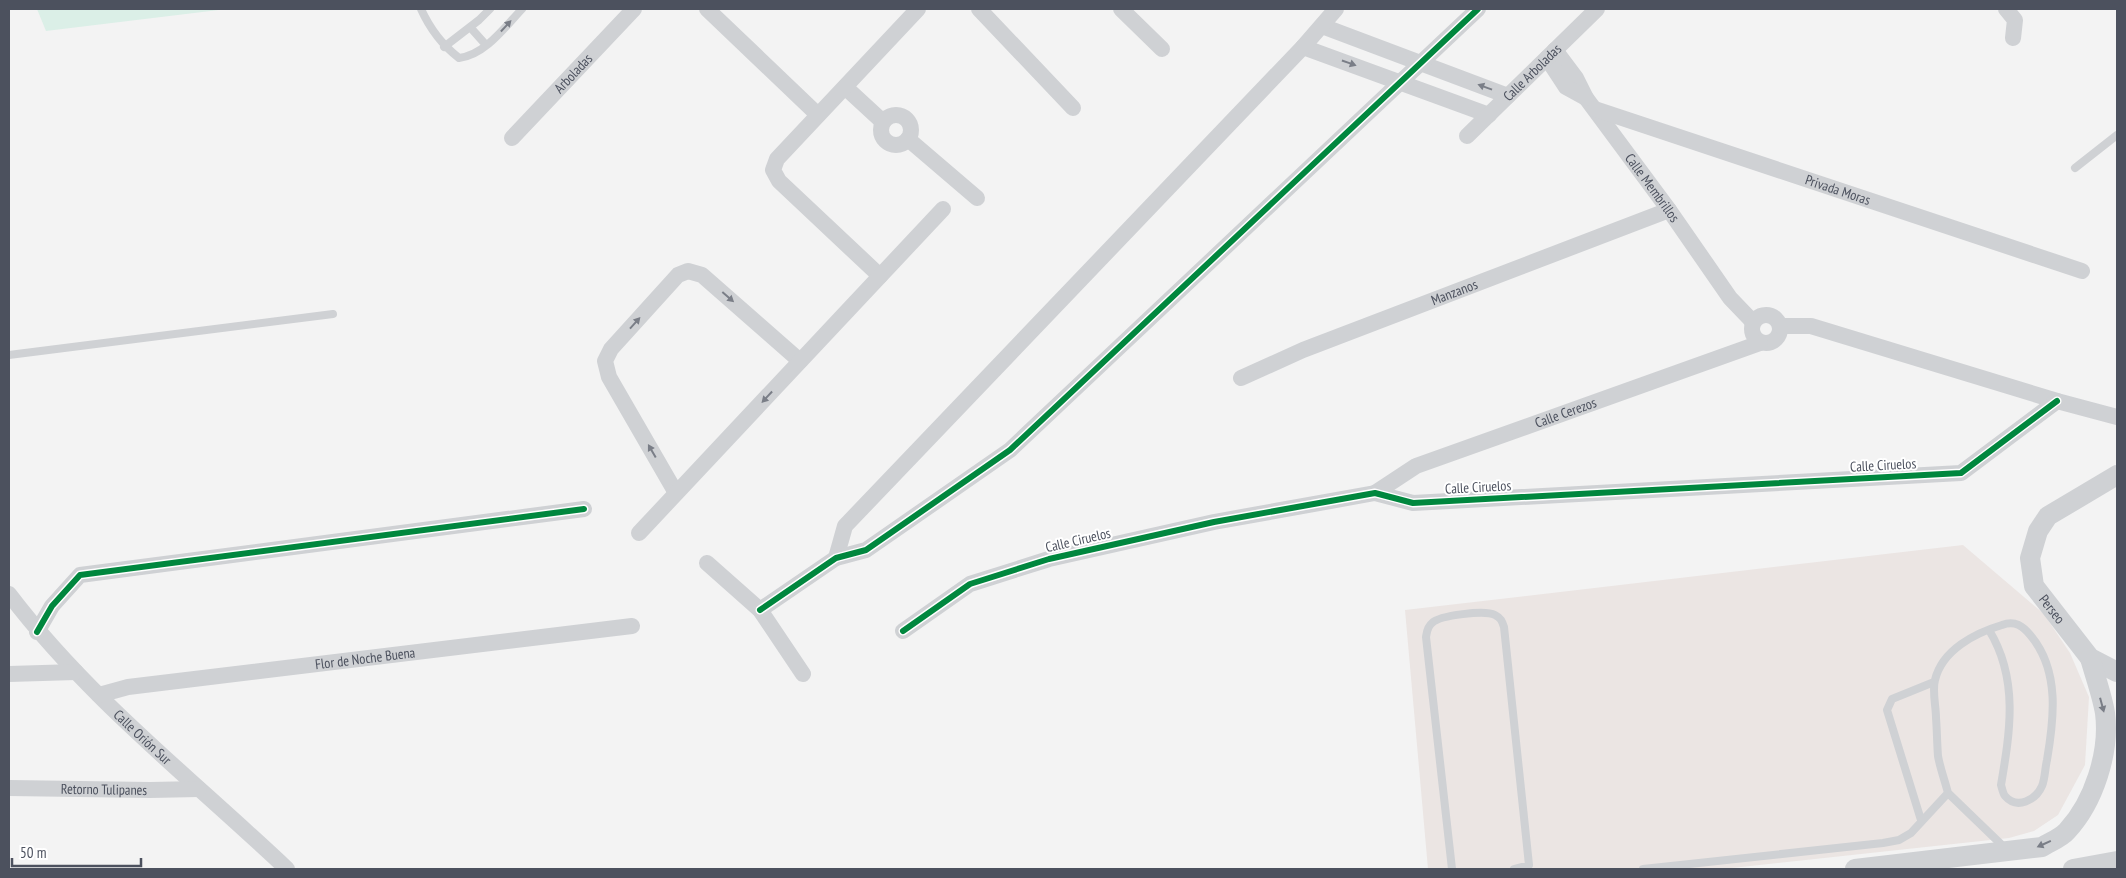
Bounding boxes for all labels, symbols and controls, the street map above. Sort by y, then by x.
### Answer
one-way arrow [500,20,512,32]
street label: Calle Arboladas [1499,40,1565,105]
street label: Arboladas [550,50,596,97]
one-way arrow [1341,60,1356,68]
one-way arrow [1477,83,1492,90]
street label: Calle Membrillos [1621,150,1684,226]
street label: Privada Moras [1803,171,1873,209]
street label: Manzanos [1429,275,1480,309]
one-way arrow [721,291,733,303]
one-way arrow [629,317,641,329]
one-way arrow [761,390,773,402]
street label: Calle Cerezos [1532,393,1599,432]
one-way arrow [648,444,656,459]
street label: Calle Ciruelos [1849,454,1917,476]
street label: Calle Ciruelos [1444,476,1512,498]
street label: Calle Ciruelos [1044,524,1113,556]
street label: Perseo [2035,591,2069,627]
street label: Flor de Noche Buena [314,643,416,673]
one-way arrow [2099,697,2107,712]
street label: Calle Orión Sur [110,706,175,769]
street label: Retorno Tulipanes [61,780,148,799]
scale bar [12,836,141,868]
one-way arrow [2037,841,2051,849]
text: 50 m [20,843,46,862]

